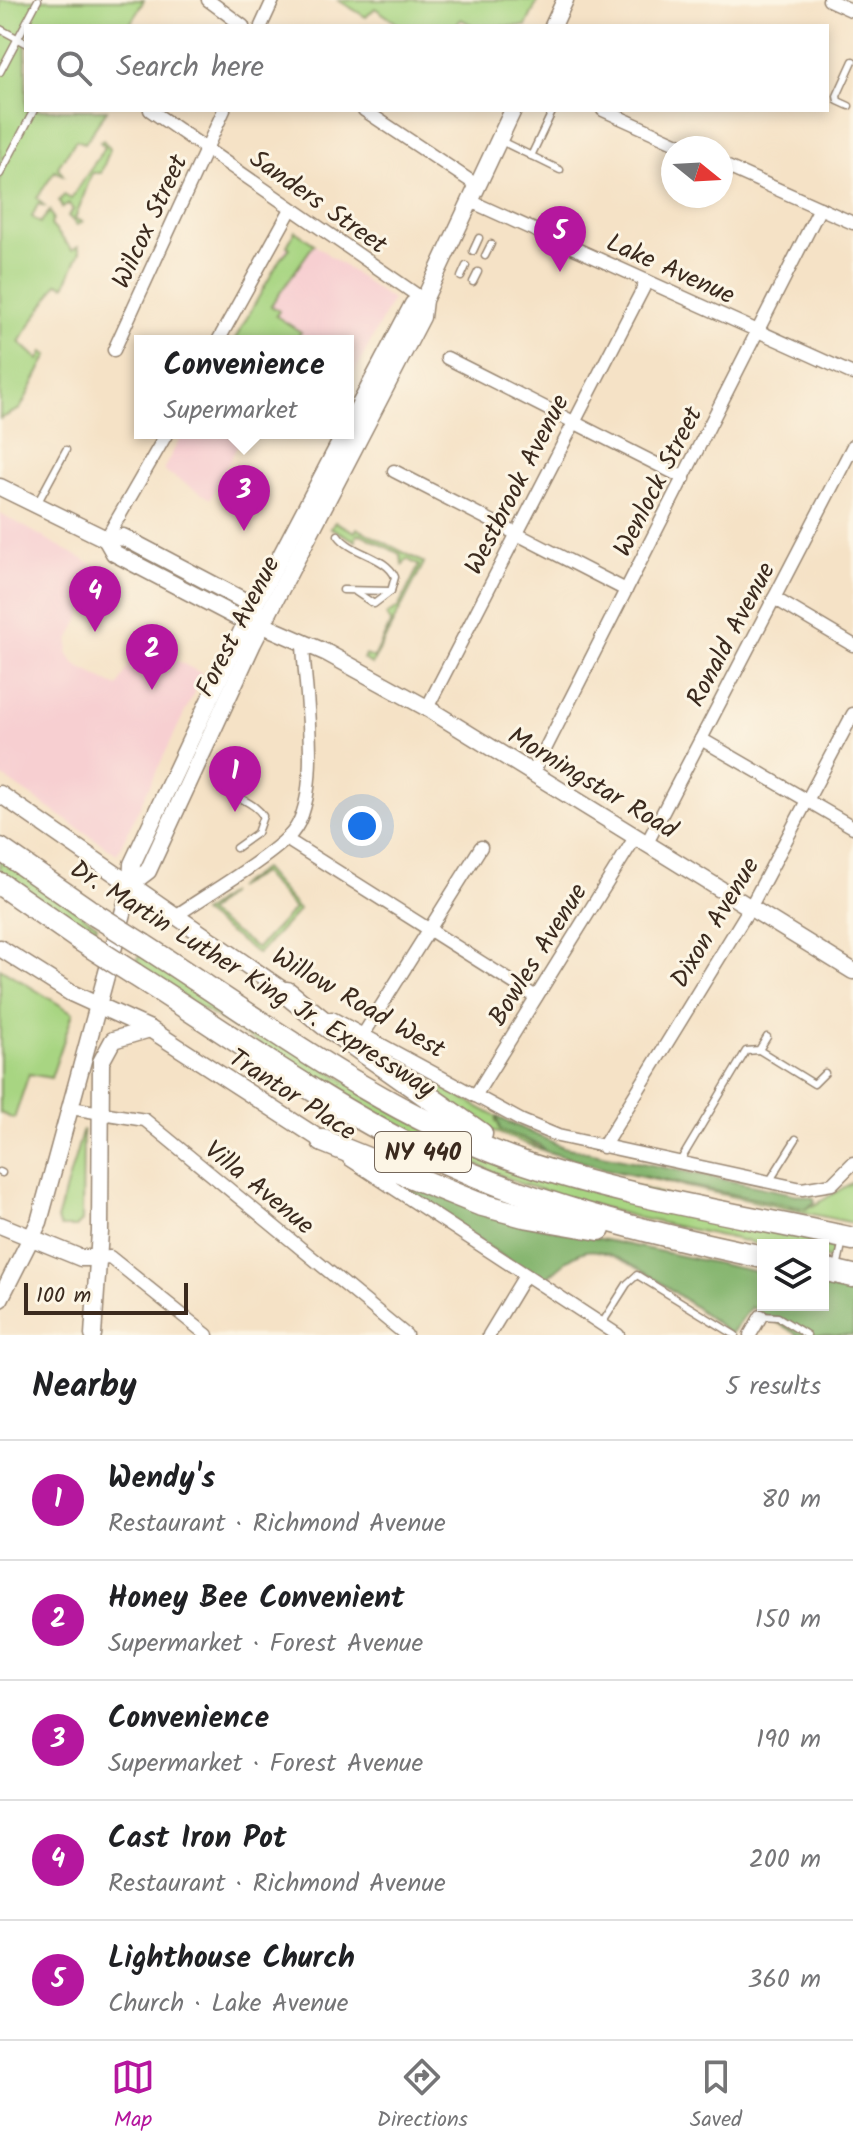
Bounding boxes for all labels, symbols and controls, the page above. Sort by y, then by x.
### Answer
search box [24,24,829,112]
text: Search here [116,44,264,92]
icon: search [52,46,96,90]
north arrow [661,136,733,208]
street label: Sanders Street [240,139,396,266]
street label: Wilcox Street [101,147,201,296]
pin: 5 [534,206,586,272]
street label: Lake Avenue [599,223,742,317]
popup [134,335,354,439]
text: Convenience [163,342,325,390]
street label: Westbrook Avenue [454,387,582,583]
text: Supermarket [163,390,298,432]
street label: Wenlock Street [603,398,715,565]
pin: 3 [218,465,270,531]
street label: Forest Avenue [185,549,293,705]
street label: Ronald Avenue [676,554,788,715]
pin: 4 [69,566,121,632]
pin: 2 [126,624,178,690]
street label: Morningstar Road [499,716,686,852]
pin: 1 [209,746,261,812]
your location [342,806,382,846]
street label: Dixon Avenue [660,849,772,997]
street label: Dr. Martin Luther King Jr. Expressway [61,850,443,1110]
street label: Bowles Avenue [478,875,600,1035]
street label: Willow Road West [263,937,454,1071]
street label: Trantor Place [219,1038,365,1153]
street label: Villa Avenue [194,1131,323,1247]
road number: NY 440 [375,1132,471,1172]
map controls [757,1239,829,1311]
button: layers [757,1239,829,1311]
scale bar [24,1279,188,1315]
text: 100 m [36,1279,91,1314]
text: Nearby [32,1360,137,1414]
text: 5 results [725,1366,821,1408]
text: Wendy's [108,1455,215,1503]
text: 1 [54,1479,62,1521]
text: 80 m [761,1479,821,1521]
text: Restaurant · Richmond Avenue [108,1503,446,1545]
text: Honey Bee Convenient [108,1575,405,1623]
text: 2 [50,1599,66,1641]
text: 150 m [755,1599,821,1641]
text: Supermarket · Forest Avenue [108,1623,423,1665]
text: Convenience [108,1695,269,1743]
text: 3 [51,1719,65,1761]
text: 190 m [756,1719,821,1761]
text: Supermarket · Forest Avenue [108,1743,423,1785]
text: Cast Iron Pot [108,1815,287,1863]
text: 4 [51,1839,65,1881]
text: 200 m [749,1839,821,1881]
text: Restaurant · Richmond Avenue [108,1863,446,1905]
text: Lighthouse Church [108,1935,355,1983]
text: 5 [51,1959,65,2001]
text: 360 m [748,1959,821,2001]
text: Church · Lake Avenue [108,1983,348,2025]
tab: Map [111,2055,155,2138]
tab: Directions [377,2055,468,2138]
tab: Saved [690,2055,742,2138]

